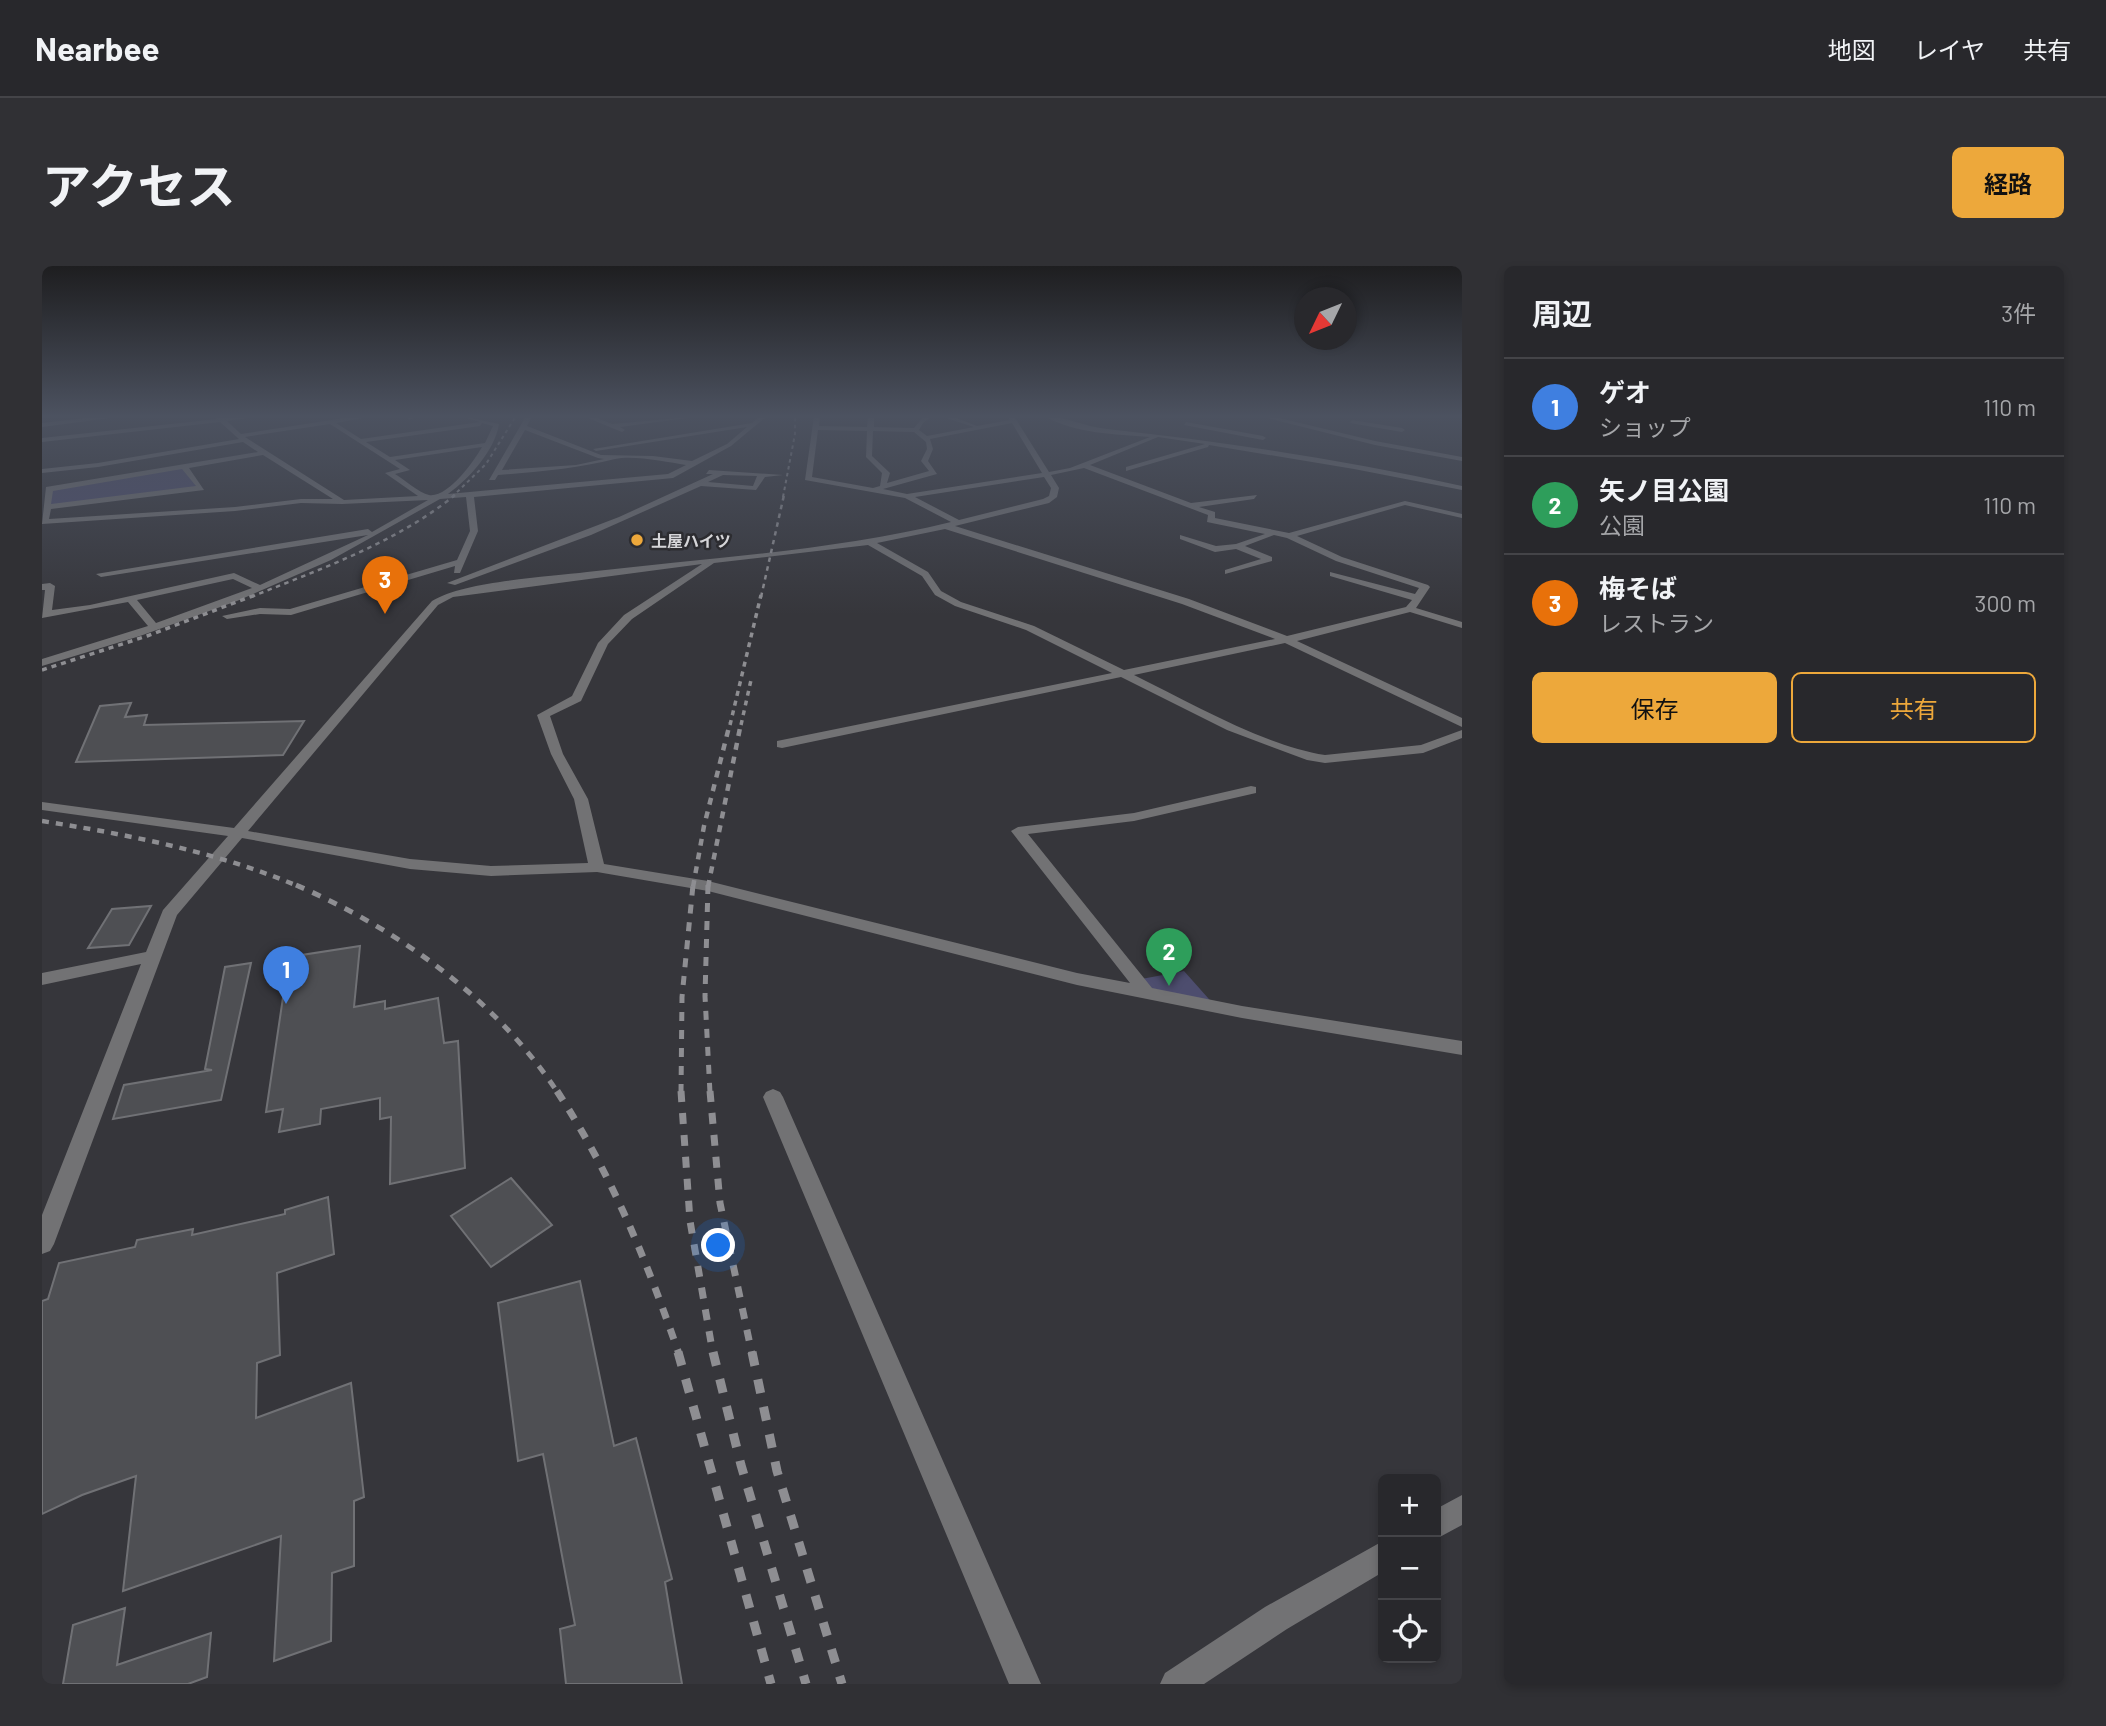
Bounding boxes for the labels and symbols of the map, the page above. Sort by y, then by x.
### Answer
north arrow [1294,287,1357,350]
place label: 土屋ハイツ [651,531,731,550]
marker: 土屋ハイツ [629,532,645,548]
pin: 3 [362,556,408,614]
pin: 2 [1146,928,1192,986]
pin: 1 [263,946,309,1004]
your location [701,1228,735,1262]

